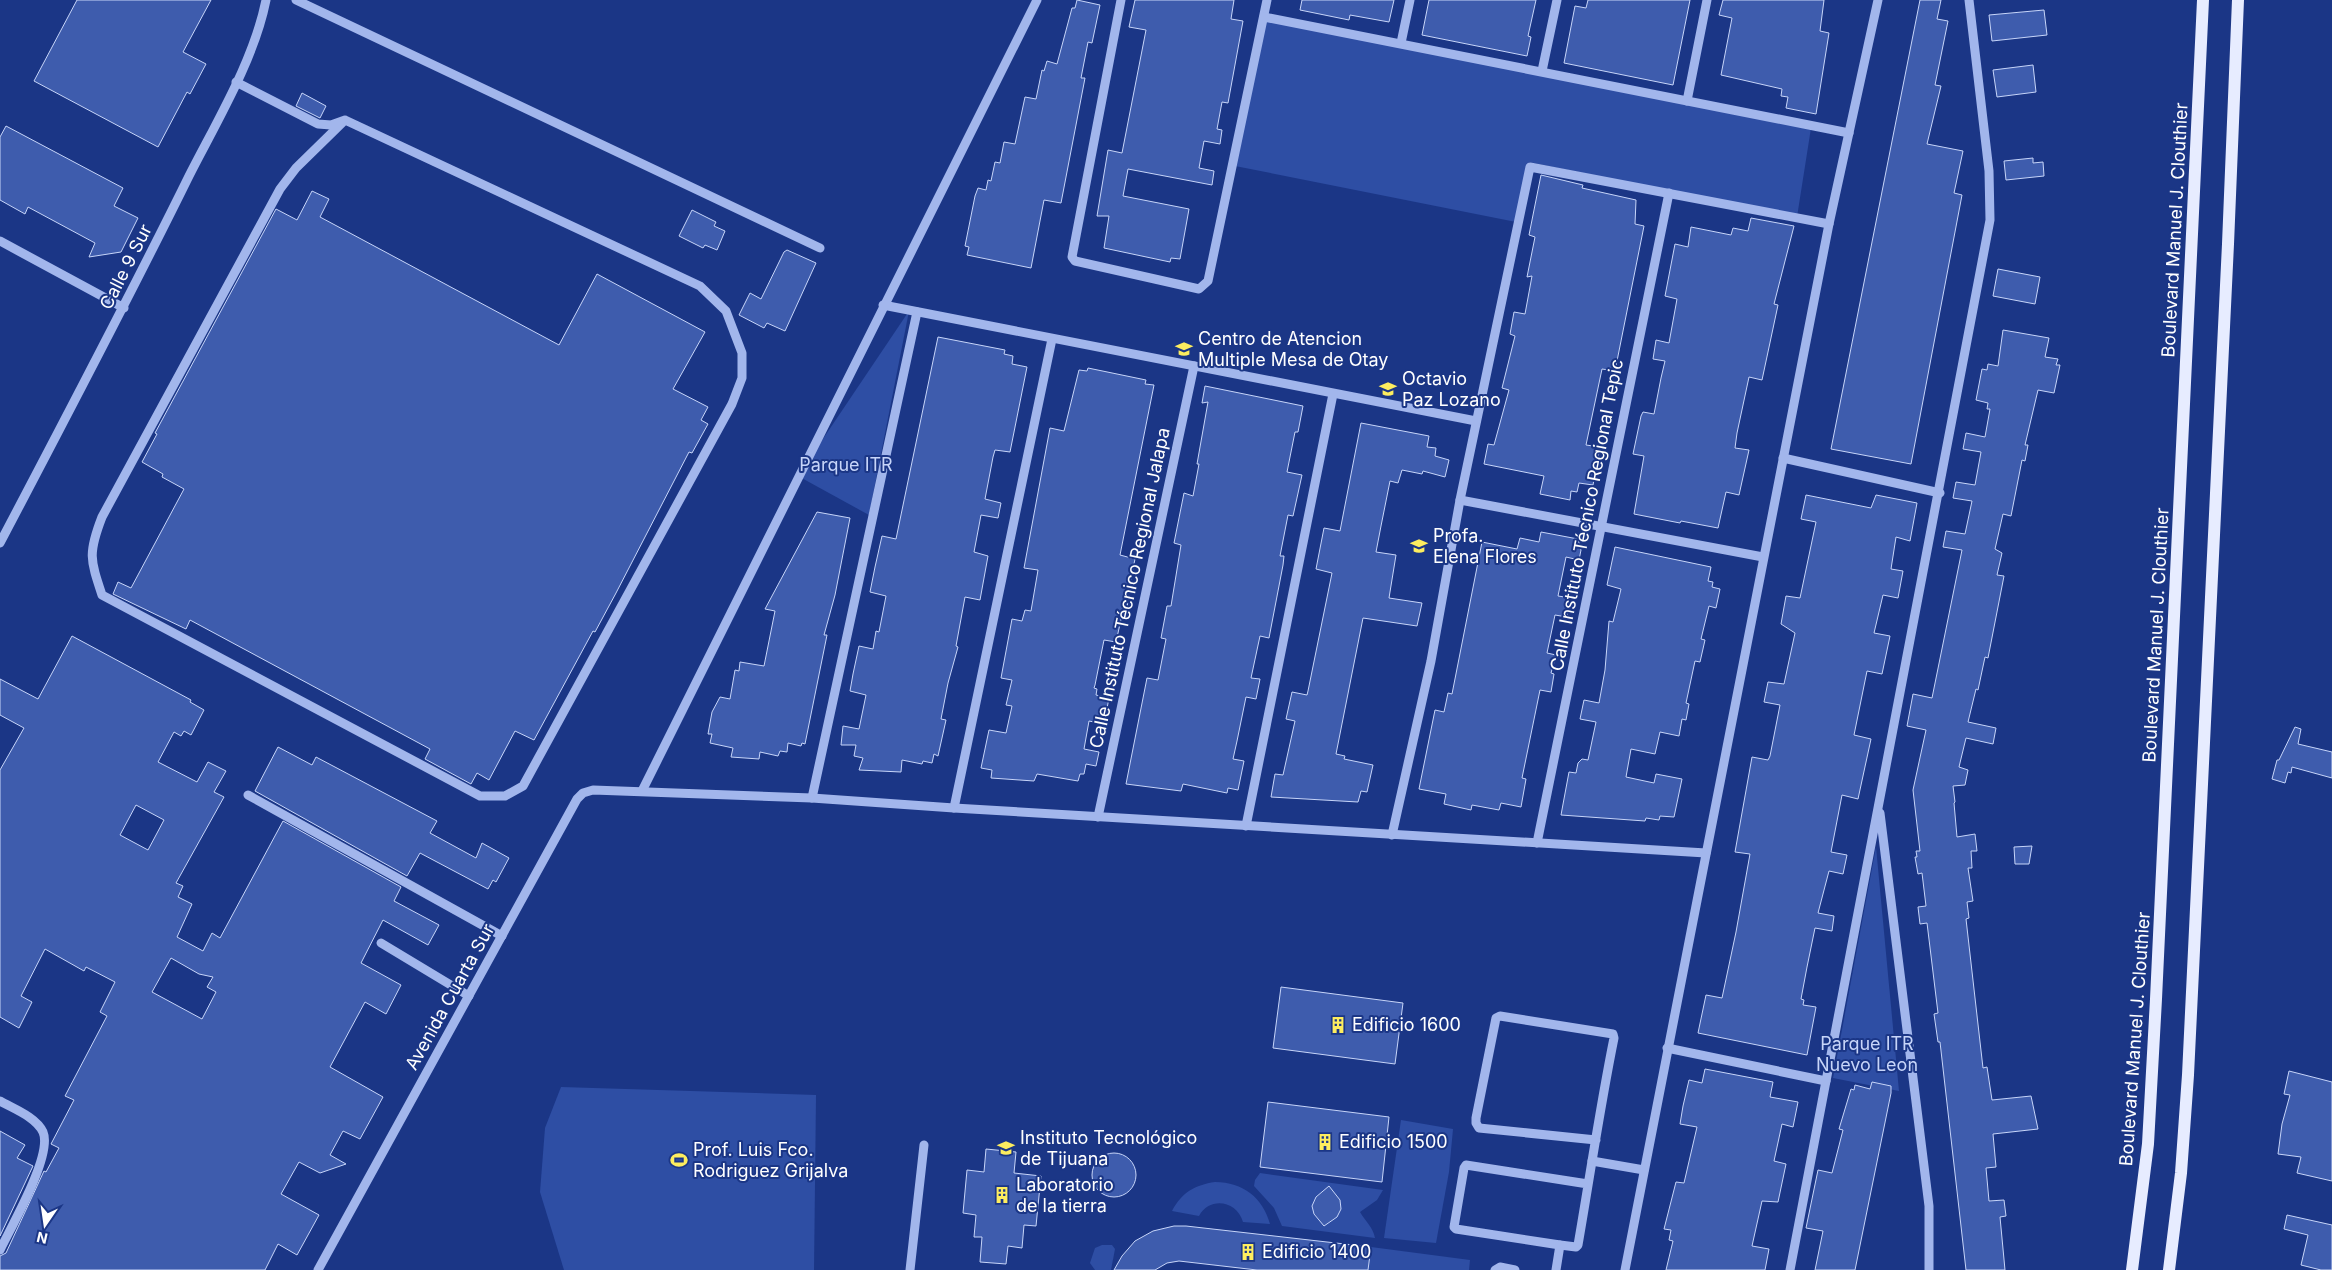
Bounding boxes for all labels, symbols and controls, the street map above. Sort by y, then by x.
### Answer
street label: Boulevard Manuel J. Clouthier [2157,102,2192,358]
street label: Calle 9 Sur [95,221,156,313]
place label: Centro de Atencion Multiple Mesa de Otay [1198,328,1388,370]
school or university icon: Centro de Atencion Multiple Mesa de Otay [1174,339,1194,359]
street label: Calle Instituto Técnico Regional Tepic [1546,357,1627,673]
place label: Octavio Paz Lozano [1402,368,1501,410]
school or university icon: Octavio Paz Lozano [1378,379,1398,399]
street label: Calle Instituto Técnico Regional Jalapa [1085,426,1174,750]
park label: Parque ITR [799,454,893,475]
street label: Boulevard Manuel J. Clouthier [2138,507,2173,763]
place label: Profa. Elena Flores [1433,525,1537,567]
school or university icon: Profa. Elena Flores [1409,536,1429,556]
street label: Boulevard Manuel J. Clouthier [2115,911,2154,1167]
street label: Avenida Cuarta Sur [401,920,499,1073]
place label: Edificio 1600 [1352,1014,1461,1035]
building icon: Edificio 1600 [1328,1015,1348,1035]
park label: Parque ITR Nuevo Leon [1816,1033,1918,1075]
place label: Instituto Tecnológico de Tijuana [1020,1127,1197,1169]
place label: Edificio 1500 [1339,1131,1448,1152]
building icon: Edificio 1500 [1315,1132,1335,1152]
school or university icon: Instituto Tecnológico de Tijuana [996,1138,1016,1158]
place label: Prof. Luis Fco. Rodriguez Grijalva [693,1139,848,1181]
sports icon: Prof. Luis Fco. Rodriguez Grijalva [669,1150,689,1170]
place label: Laboratorio de la tierra [1016,1174,1114,1216]
building icon: Laboratorio de la tierra [992,1185,1012,1205]
north arrow [20,1200,70,1250]
text: N [35,1229,49,1248]
place label: Edificio 1400 [1262,1241,1371,1262]
building icon: Edificio 1400 [1238,1242,1258,1262]

